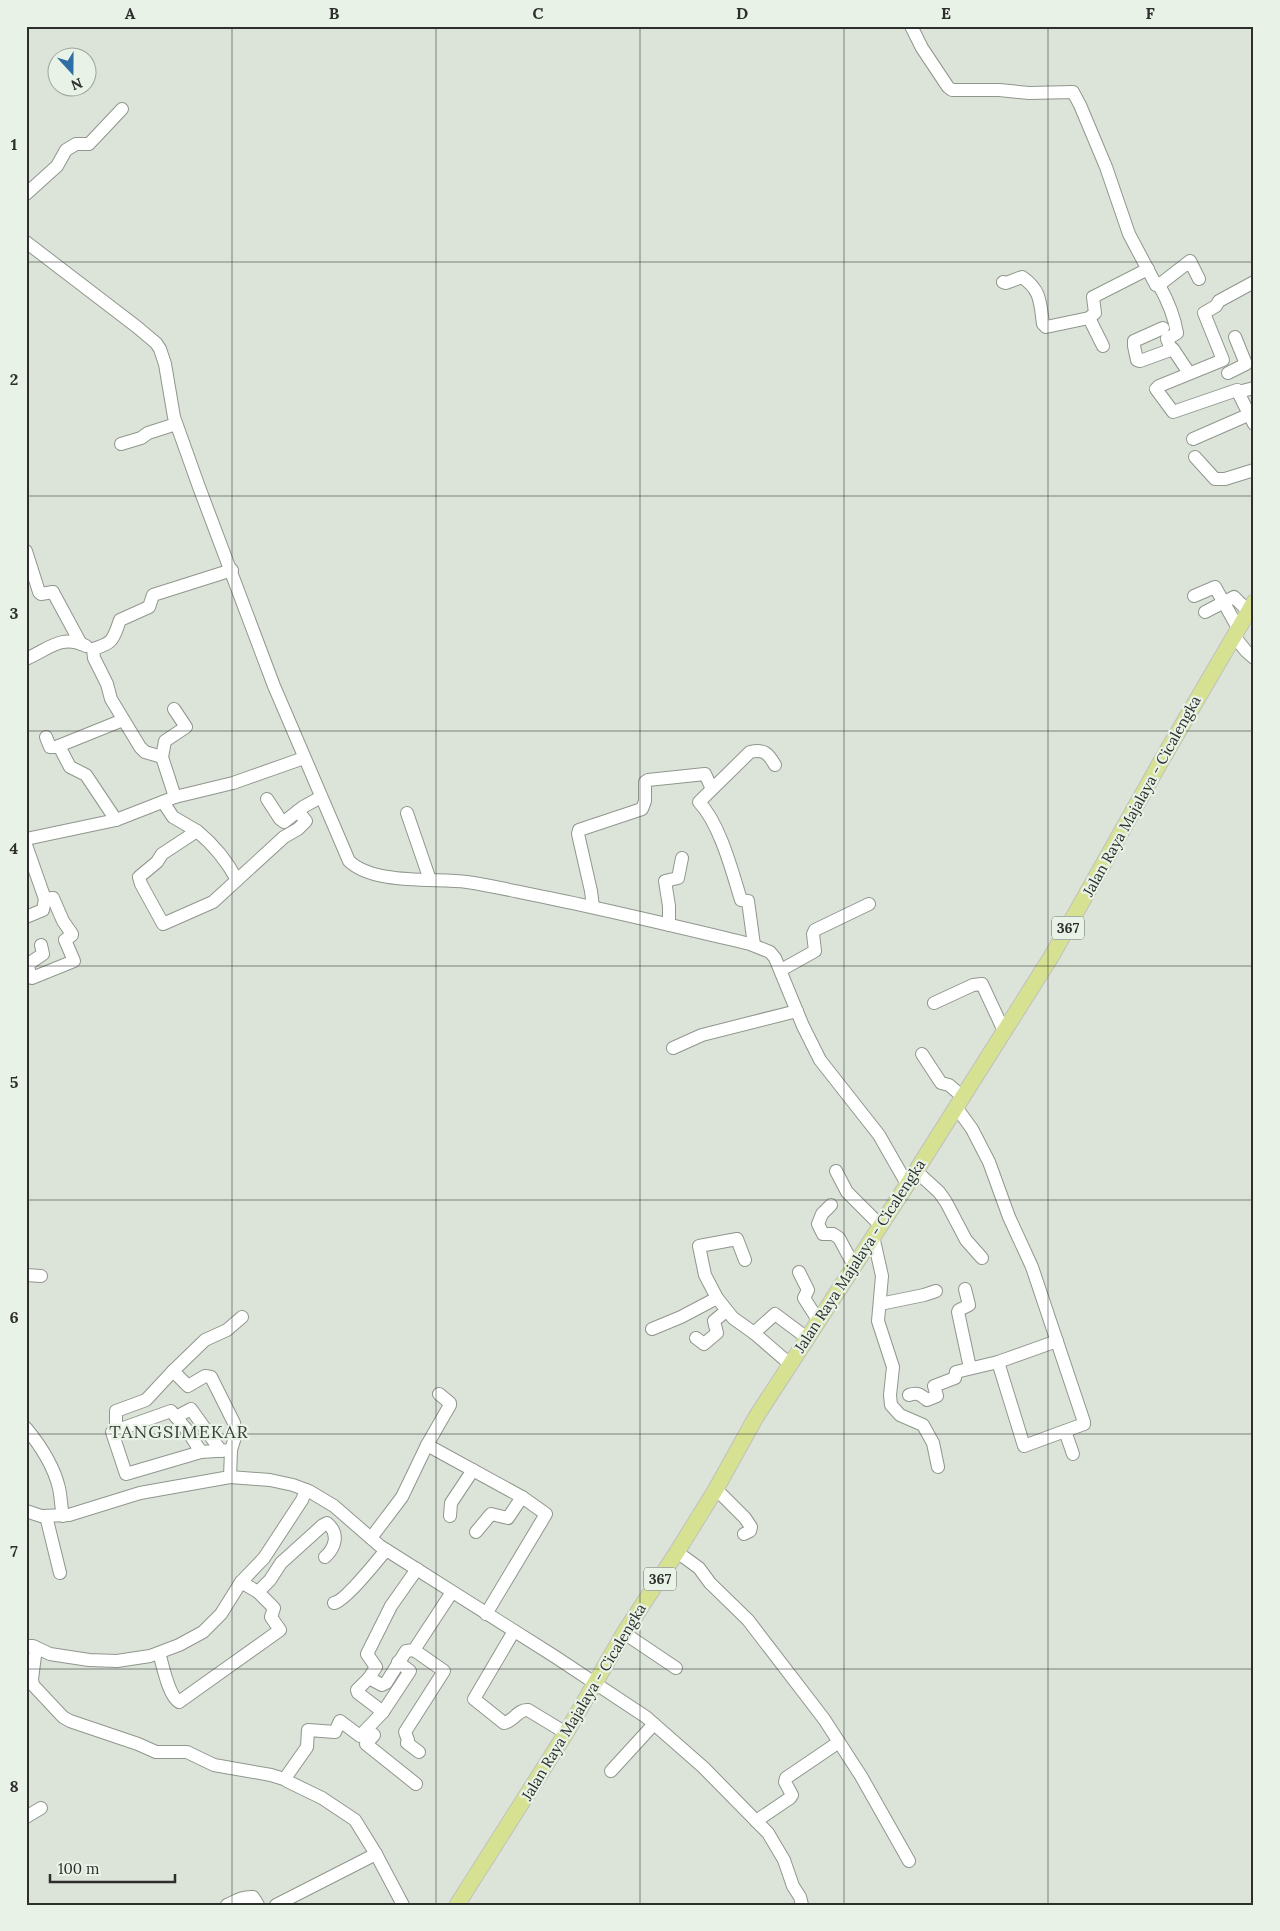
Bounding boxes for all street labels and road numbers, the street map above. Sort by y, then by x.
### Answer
street label: Jalan Raya Majalaya - Cicalengka [1078,692,1205,900]
road number: 367 [1052,916,1084,940]
street label: Jalan Raya Majalaya - Cicalengka [789,1155,929,1357]
road number: 367 [644,1568,676,1590]
street label: Jalan Raya Majalaya - Cicalengka [517,1600,650,1805]

